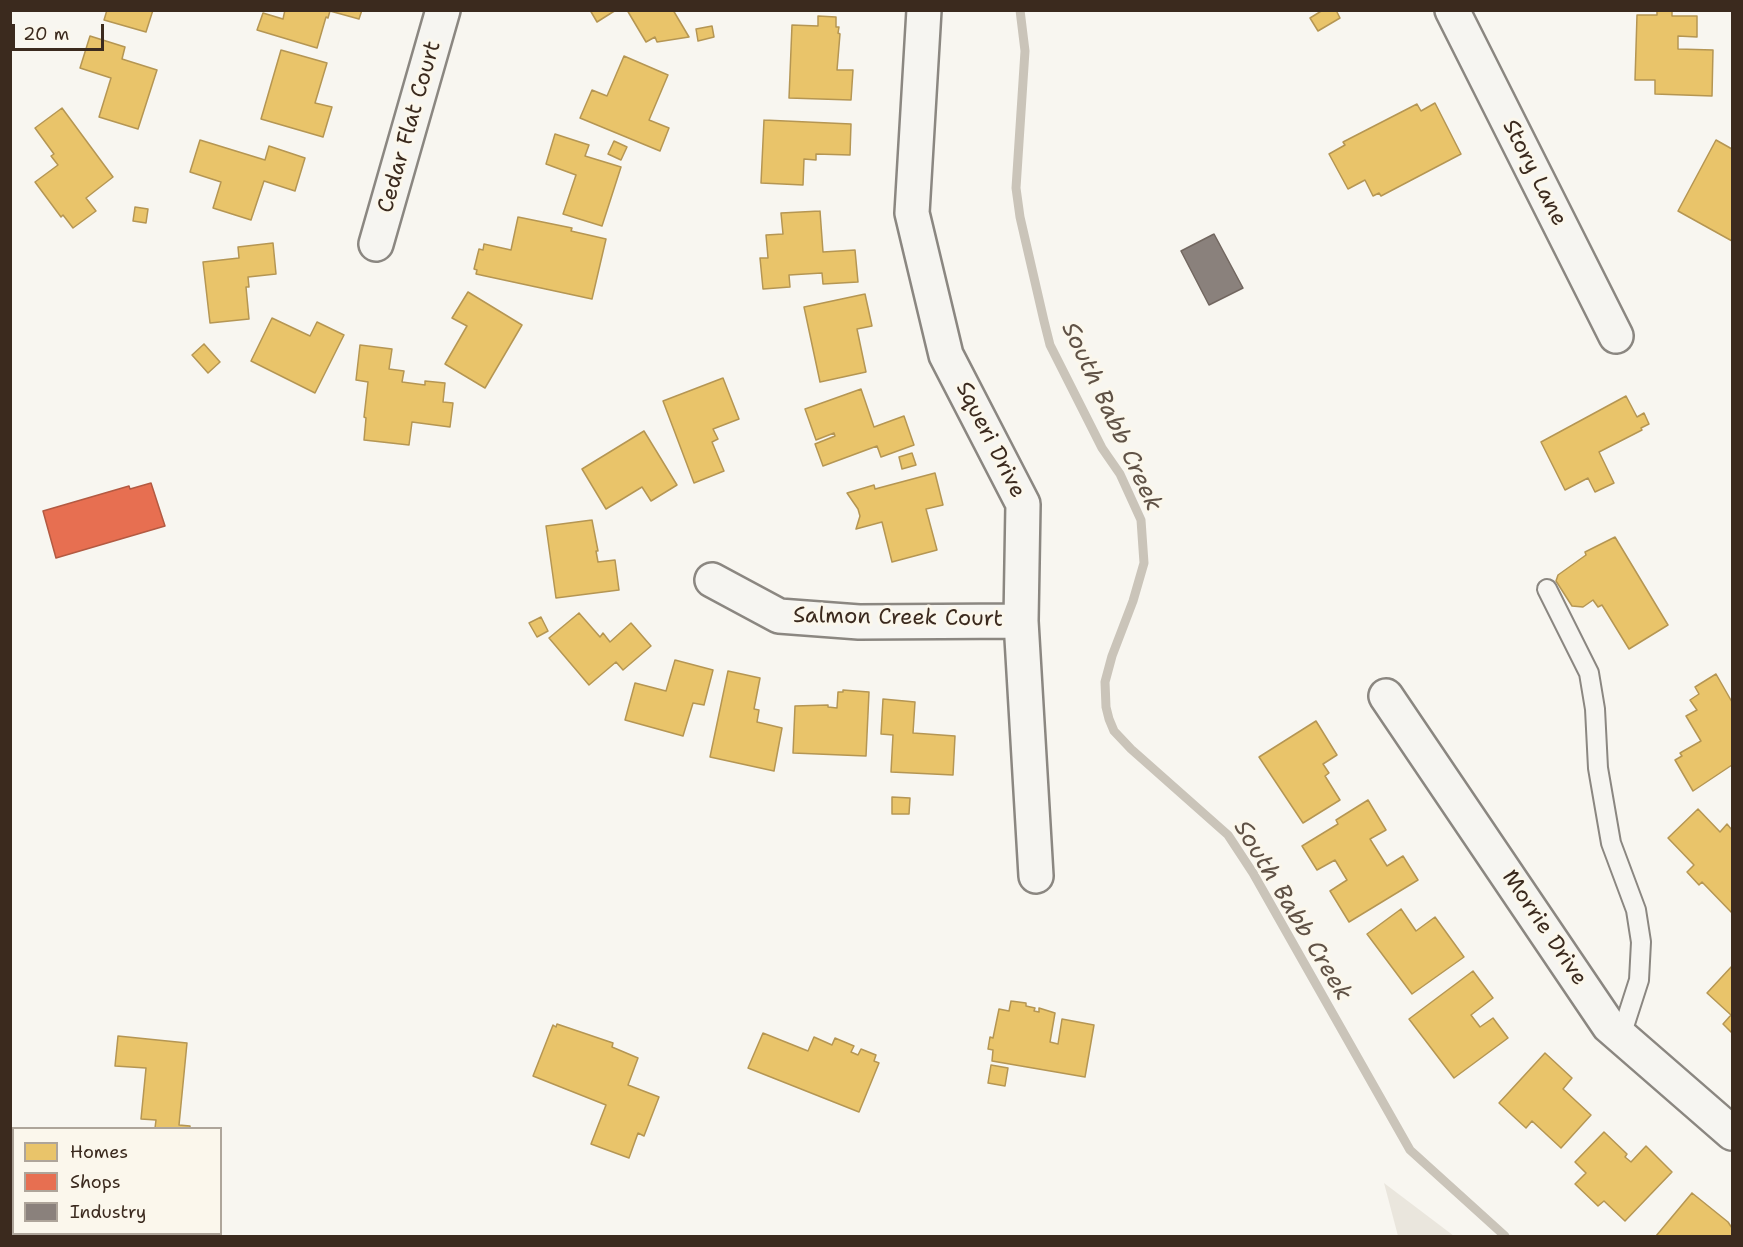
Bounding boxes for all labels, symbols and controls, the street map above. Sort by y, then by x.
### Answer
scale bar [15,12,106,50]
text: 20 m [23,22,69,46]
street label: Cedar Flat Court [373,38,447,216]
street label: Story Lane [1496,116,1572,230]
water label: South Babb Creek [1054,318,1168,516]
street label: Squeri Drive [949,378,1031,502]
street label: Salmon Creek Court [793,603,1003,633]
water label: South Babb Creek [1227,815,1357,1007]
street label: Morrie Drive [1496,865,1592,991]
legend [12,1127,222,1235]
text: Homes [70,1140,128,1164]
text: Shops [70,1170,121,1194]
text: Industry [70,1200,146,1224]

